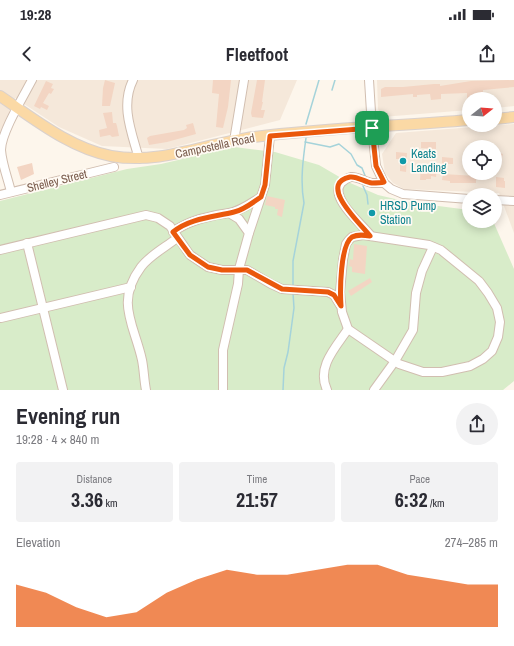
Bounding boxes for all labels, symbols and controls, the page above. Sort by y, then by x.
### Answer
text: 19:28 [20,4,51,25]
text: Fleetfoot [226,42,288,67]
icon: back [16,43,38,65]
icon: share [476,43,498,65]
north arrow [462,92,502,132]
map controls [462,92,502,228]
pin [355,111,389,145]
icon: arrive [361,117,383,139]
street label: Campostella Road [174,130,256,162]
button: locate [462,140,502,180]
place label: Keats Landing [411,146,447,176]
marker: Keats Landing [398,156,408,166]
street label: Shelley Street [25,166,89,196]
button: layers [462,188,502,228]
place label: HRSD Pump Station [380,198,436,228]
marker: HRSD Pump Station [367,208,377,218]
text: Evening run [16,401,120,431]
button: share [456,403,498,445]
text: 19:28 · 4 × 840 m [16,431,99,448]
text: Distance [77,472,112,486]
text: Time [247,472,267,486]
text: Pace [409,472,430,486]
text: 3.36 [71,486,103,513]
text: 21:57 [236,486,278,513]
text: 6:32 [395,486,428,513]
text: km [103,496,118,510]
text: /km [428,496,445,510]
text: Elevation [16,534,60,551]
text: 274–285 m [445,534,498,551]

